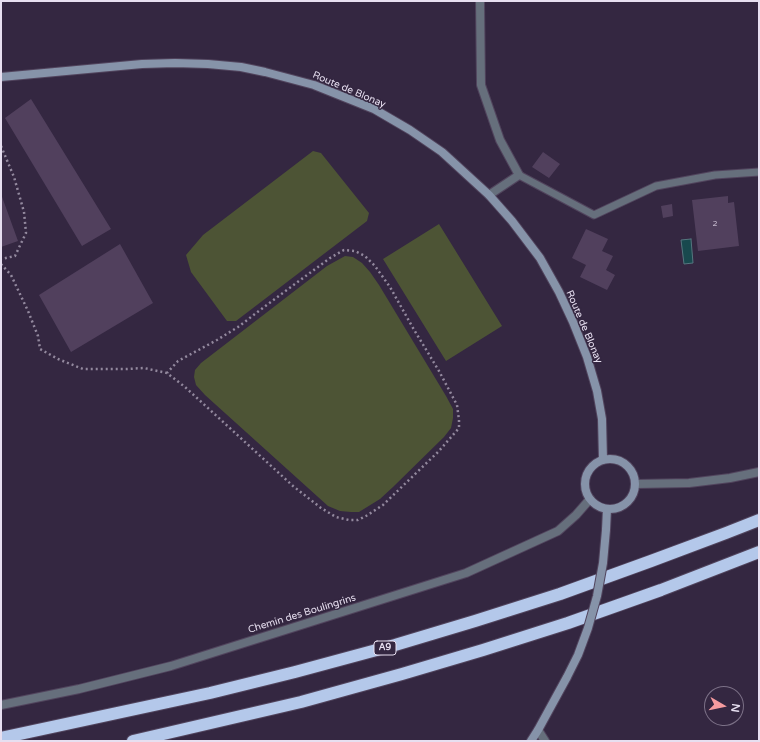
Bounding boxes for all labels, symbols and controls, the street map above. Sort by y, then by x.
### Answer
street label: Route de Blonay [311,69,387,111]
house number: 2 [712,219,718,229]
street label: Route de Blonay [563,289,605,365]
street label: Chemin des Boulingrins [247,592,357,636]
road number: A9 [374,641,396,655]
north arrow [704,686,744,726]
text: N [728,702,742,713]

